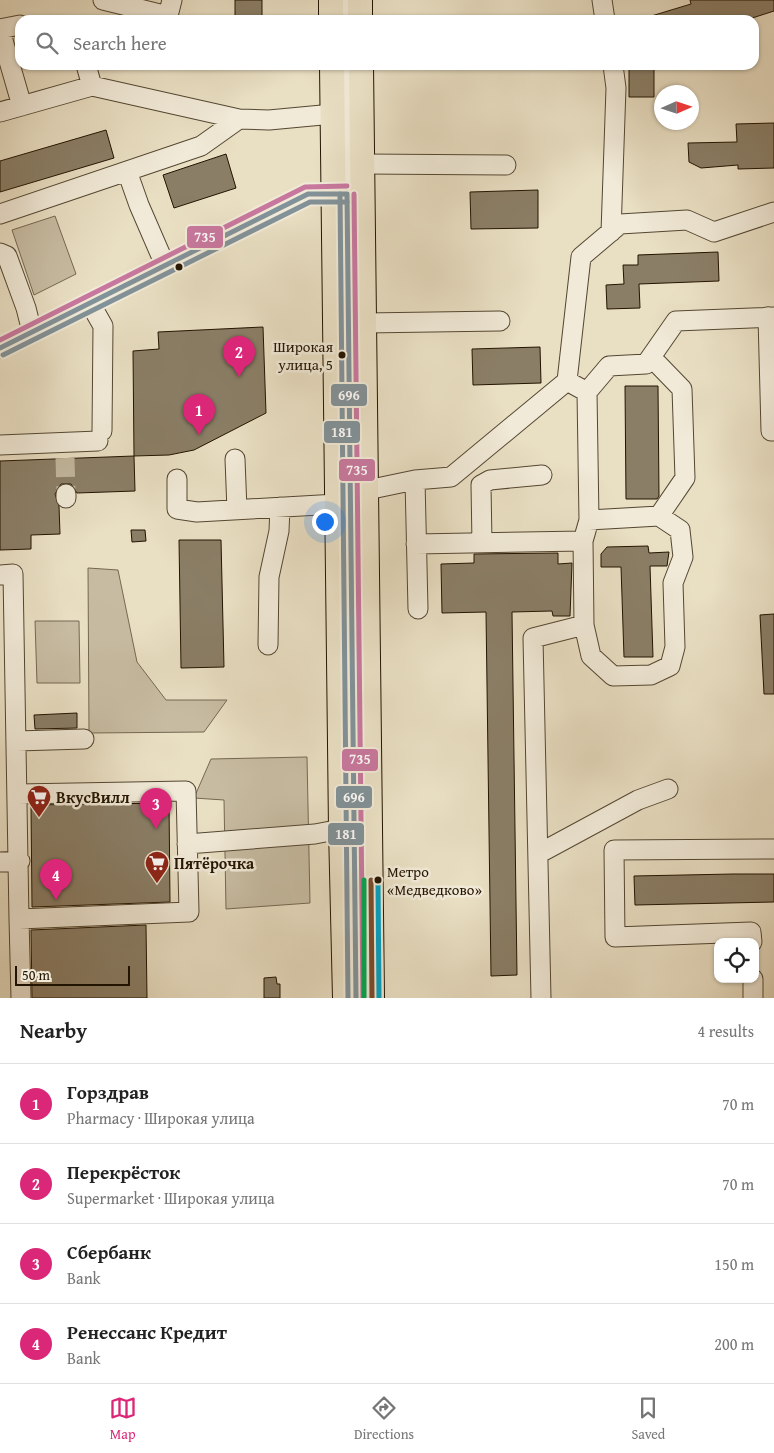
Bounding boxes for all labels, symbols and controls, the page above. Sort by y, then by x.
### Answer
search box [15,15,759,70]
icon: search [33,29,61,57]
text: Search here [73,29,167,57]
north arrow [654,85,699,130]
line badge: 735 [186,225,224,249]
text: 735 [194,227,216,247]
unlabelled marker [174,262,184,272]
pin: 2 [223,336,255,377]
place label: Широкая улица, 5 [273,336,333,375]
marker: Широкая улица, 5 [337,350,347,360]
line badge: 696 [330,383,368,407]
text: 696 [338,385,360,405]
pin: 1 [183,394,215,435]
line badge: 181 [323,420,361,444]
text: 181 [331,422,353,442]
line badge: 735 [338,458,376,482]
text: 735 [346,460,368,480]
your location [312,509,338,535]
line badge: 735 [341,748,379,772]
text: 735 [349,749,371,769]
supermarket icon: ВкусВилл [26,784,52,818]
place label: ВкусВилл [56,785,130,809]
line badge: 696 [335,785,373,809]
text: 696 [343,787,365,807]
pin: 3 [140,788,172,829]
line badge: 181 [327,822,365,846]
text: 181 [335,824,357,844]
supermarket icon: Пятёрочка [144,850,170,884]
place label: Пятёрочка [174,851,255,875]
pin: 4 [40,859,72,900]
place label: Метро «Медведково» [387,861,482,900]
marker: Метро «Медведково» [373,875,383,885]
map controls [714,938,759,983]
button: locate [714,938,759,983]
scale bar [15,963,130,986]
text: 50 m [22,965,50,985]
text: Nearby [20,1015,87,1046]
text: 4 results [697,1019,754,1043]
text: Горздрав [67,1078,149,1106]
text: 1 [32,1092,40,1116]
text: 70 m [722,1092,754,1116]
text: Pharmacy · Широкая улица [67,1106,255,1130]
text: Перекрёсток [67,1158,180,1186]
text: 2 [32,1172,40,1196]
text: 70 m [722,1172,754,1196]
text: Supermarket · Широкая улица [67,1186,275,1210]
text: Сбербанк [67,1238,151,1266]
text: 3 [32,1252,40,1276]
text: 150 m [714,1252,754,1276]
text: Bank [67,1266,101,1290]
text: Ренессанс Кредит [67,1318,227,1346]
text: 4 [32,1332,40,1356]
text: 200 m [714,1332,754,1356]
text: Bank [67,1346,101,1370]
tab: Map [109,1394,137,1444]
tab: Directions [354,1394,414,1444]
tab: Saved [631,1394,665,1444]

